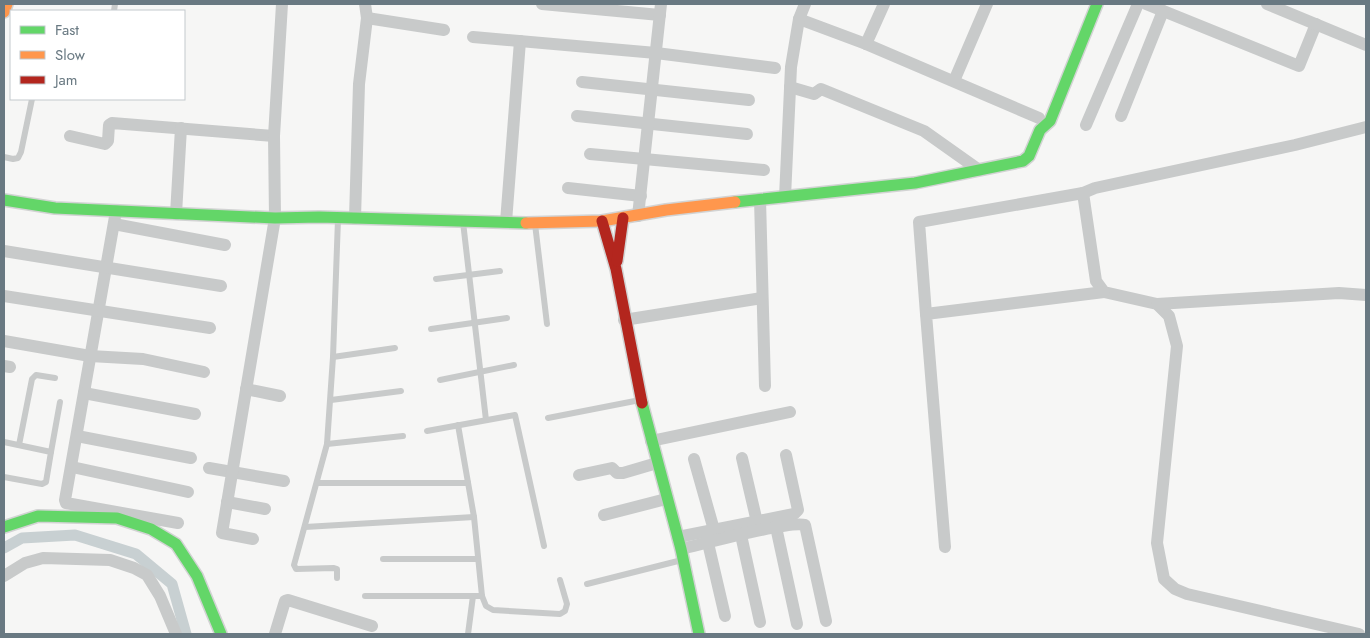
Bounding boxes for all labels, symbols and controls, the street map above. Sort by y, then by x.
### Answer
legend [10,10,185,100]
text: Fast [55,19,79,41]
text: Slow [55,44,86,66]
text: Jam [53,69,78,91]

